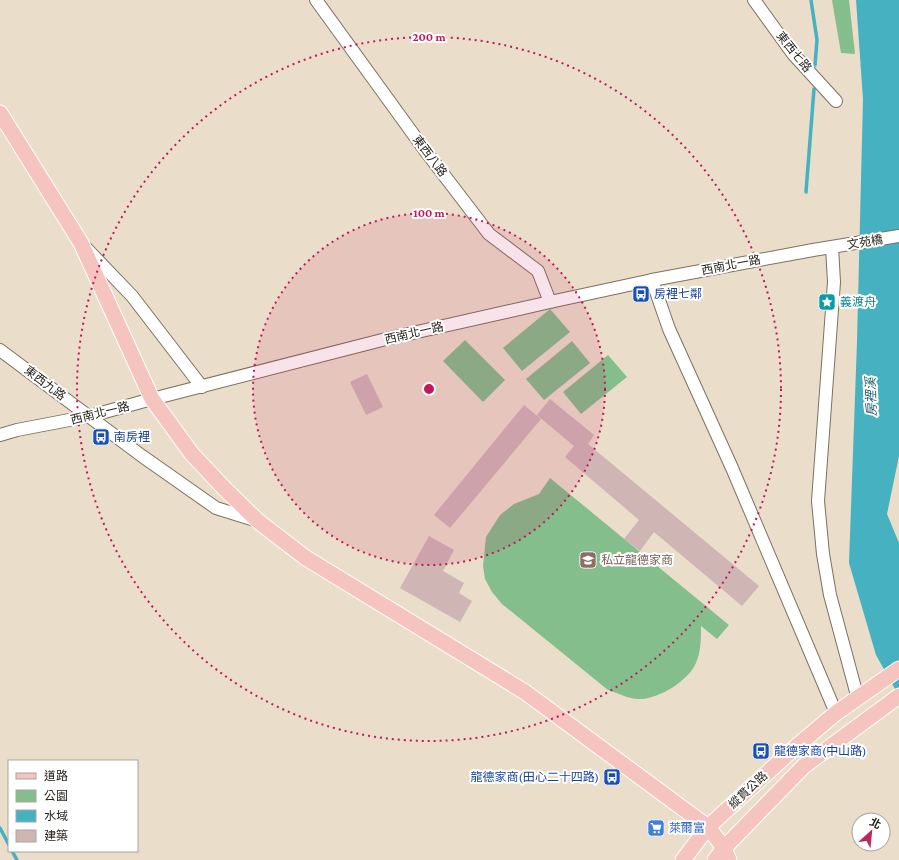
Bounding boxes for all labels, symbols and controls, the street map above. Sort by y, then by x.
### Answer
street label: 東西七路 [773,29,815,75]
text: 200 m [412,30,446,44]
street label: 東西八路 [410,133,450,179]
text: 100 m [413,206,446,220]
street label: 文苑橋 [846,232,884,252]
street label: 西南北一路 [700,252,762,278]
bus stop icon: 房裡七鄰 [631,284,651,304]
place label: 房裡七鄰 [654,287,702,301]
place icon: 義渡舟 [817,292,837,312]
place label: 義渡舟 [840,295,876,309]
street label: 西南北一路 [383,319,445,347]
street label: 東西九路 [22,363,68,403]
water label: 房裡溪 [863,375,879,417]
centre of rings [422,382,436,396]
street label: 西南北一路 [69,399,131,427]
bus stop icon: 南房裡 [91,427,111,447]
place label: 南房裡 [114,430,150,444]
school or university icon: 私立龍德家商 [578,550,598,570]
place label: 私立龍德家商 [601,553,673,567]
bus stop icon: 龍德家商(中山路) [751,741,771,761]
place label: 龍德家商(中山路) [774,744,866,758]
legend [8,760,138,852]
bus stop icon: 龍德家商(田心二十四路) [602,767,622,787]
text: 道路 [44,769,68,783]
street label: 縱貫公路 [726,769,770,811]
place label: 龍德家商(田心二十四路) [471,770,599,784]
text: 公園 [44,789,68,803]
text: 水域 [44,809,68,823]
north arrow [851,812,891,852]
text: 北 [868,815,883,831]
supermarket icon: 萊爾富 [646,818,666,838]
place label: 萊爾富 [669,821,705,835]
text: 建築 [44,829,68,843]

